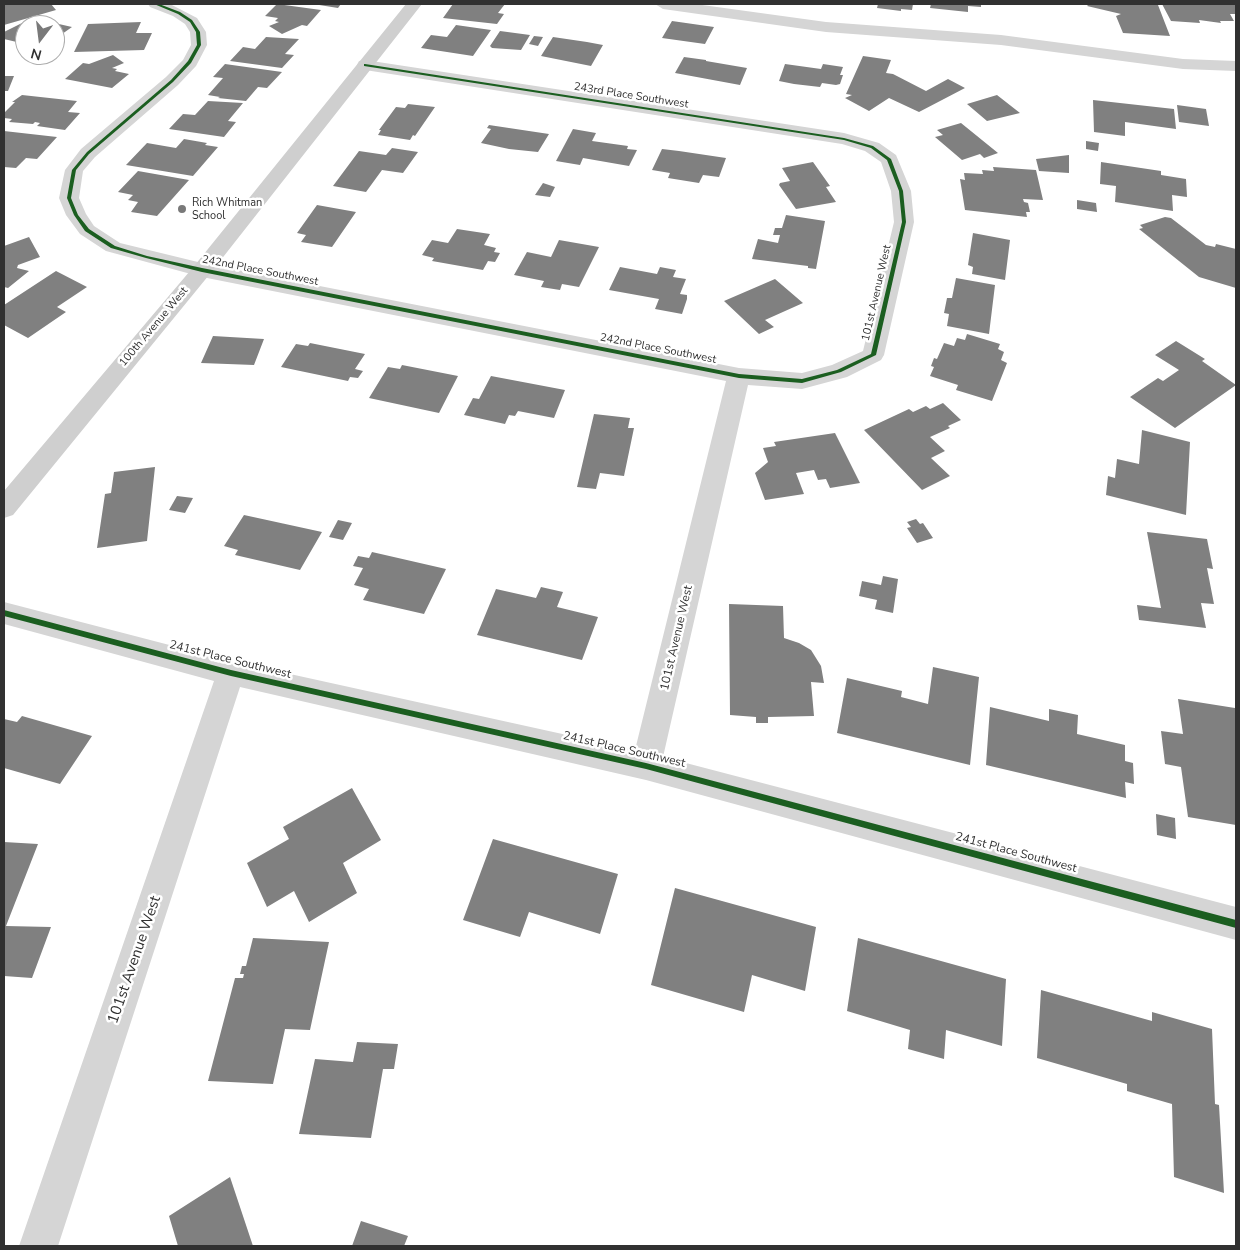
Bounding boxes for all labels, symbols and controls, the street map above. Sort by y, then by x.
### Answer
north arrow [15,15,65,65]
text: N [29,43,44,65]
street label: 243rd Place Southwest [573,80,689,112]
place label: Rich Whitman School [192,196,262,222]
marker: Rich Whitman School [176,203,188,215]
street label: 101st Avenue West [860,244,894,342]
street label: 242nd Place Southwest [201,253,319,289]
street label: 100th Avenue West [117,285,191,369]
street label: 242nd Place Southwest [599,331,717,367]
street label: 101st Avenue West [658,584,696,692]
street label: 241st Place Southwest [168,638,292,682]
street label: 241st Place Southwest [561,729,687,771]
street label: 241st Place Southwest [954,830,1078,876]
street label: 101st Avenue West [105,894,165,1026]

